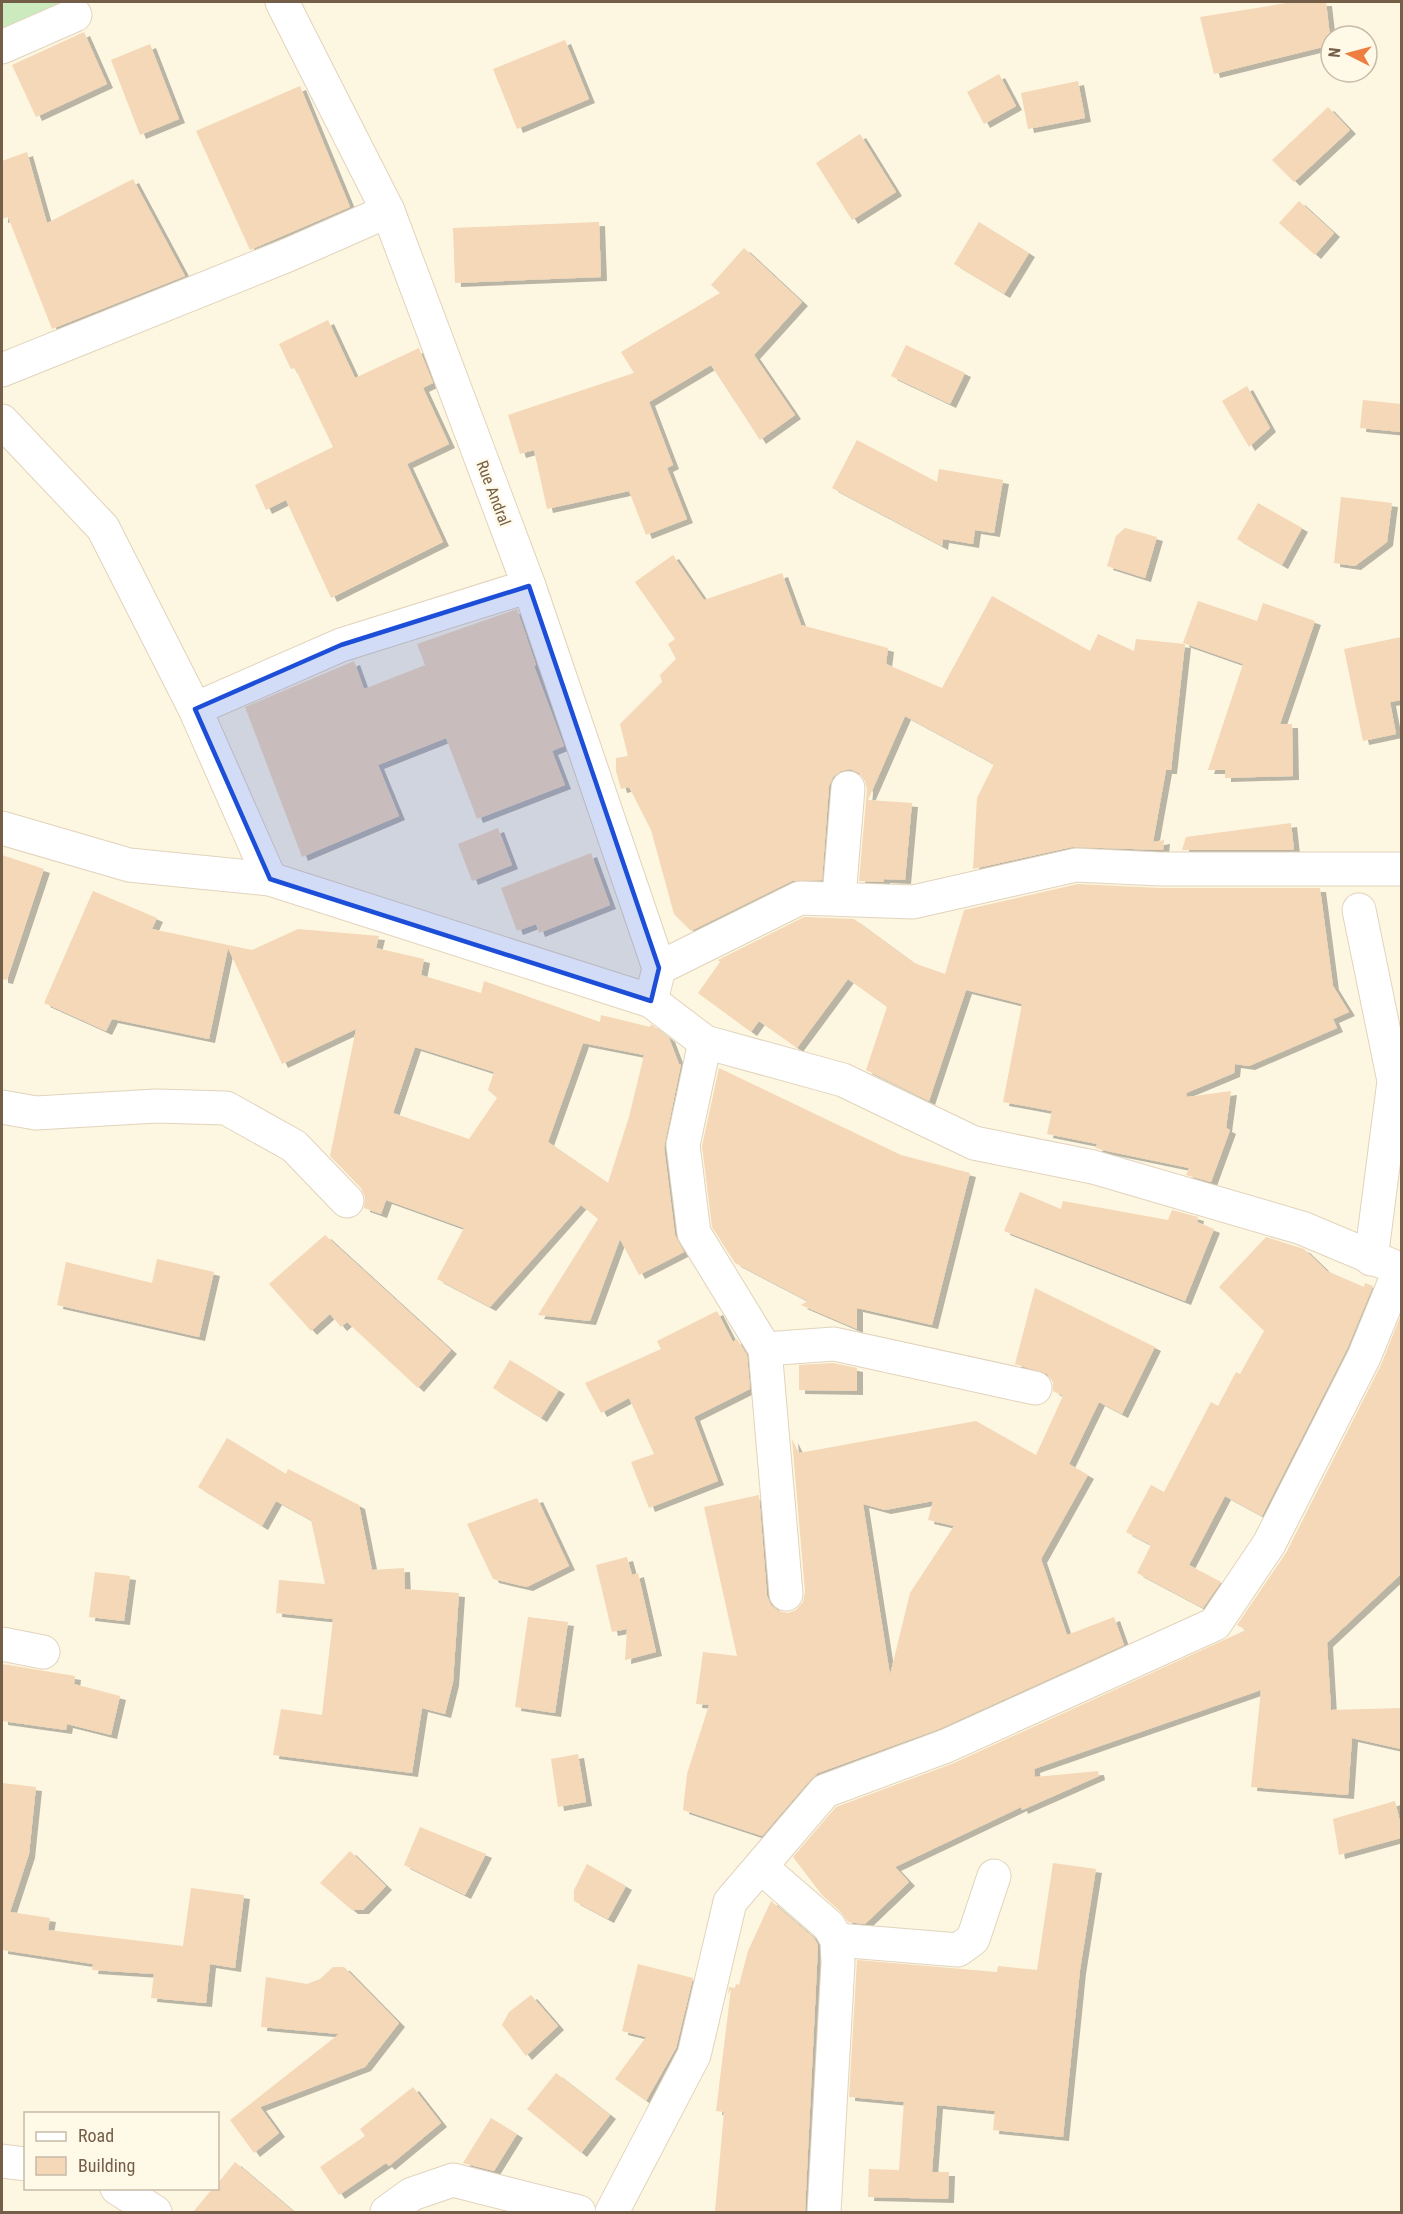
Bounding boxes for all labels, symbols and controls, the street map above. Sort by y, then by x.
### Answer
north arrow [1319,24,1379,84]
text: N [1325,47,1345,58]
street label: Rue Andral [472,458,515,528]
legend [24,2112,219,2190]
text: Road [78,2125,114,2146]
text: Building [78,2155,135,2176]

